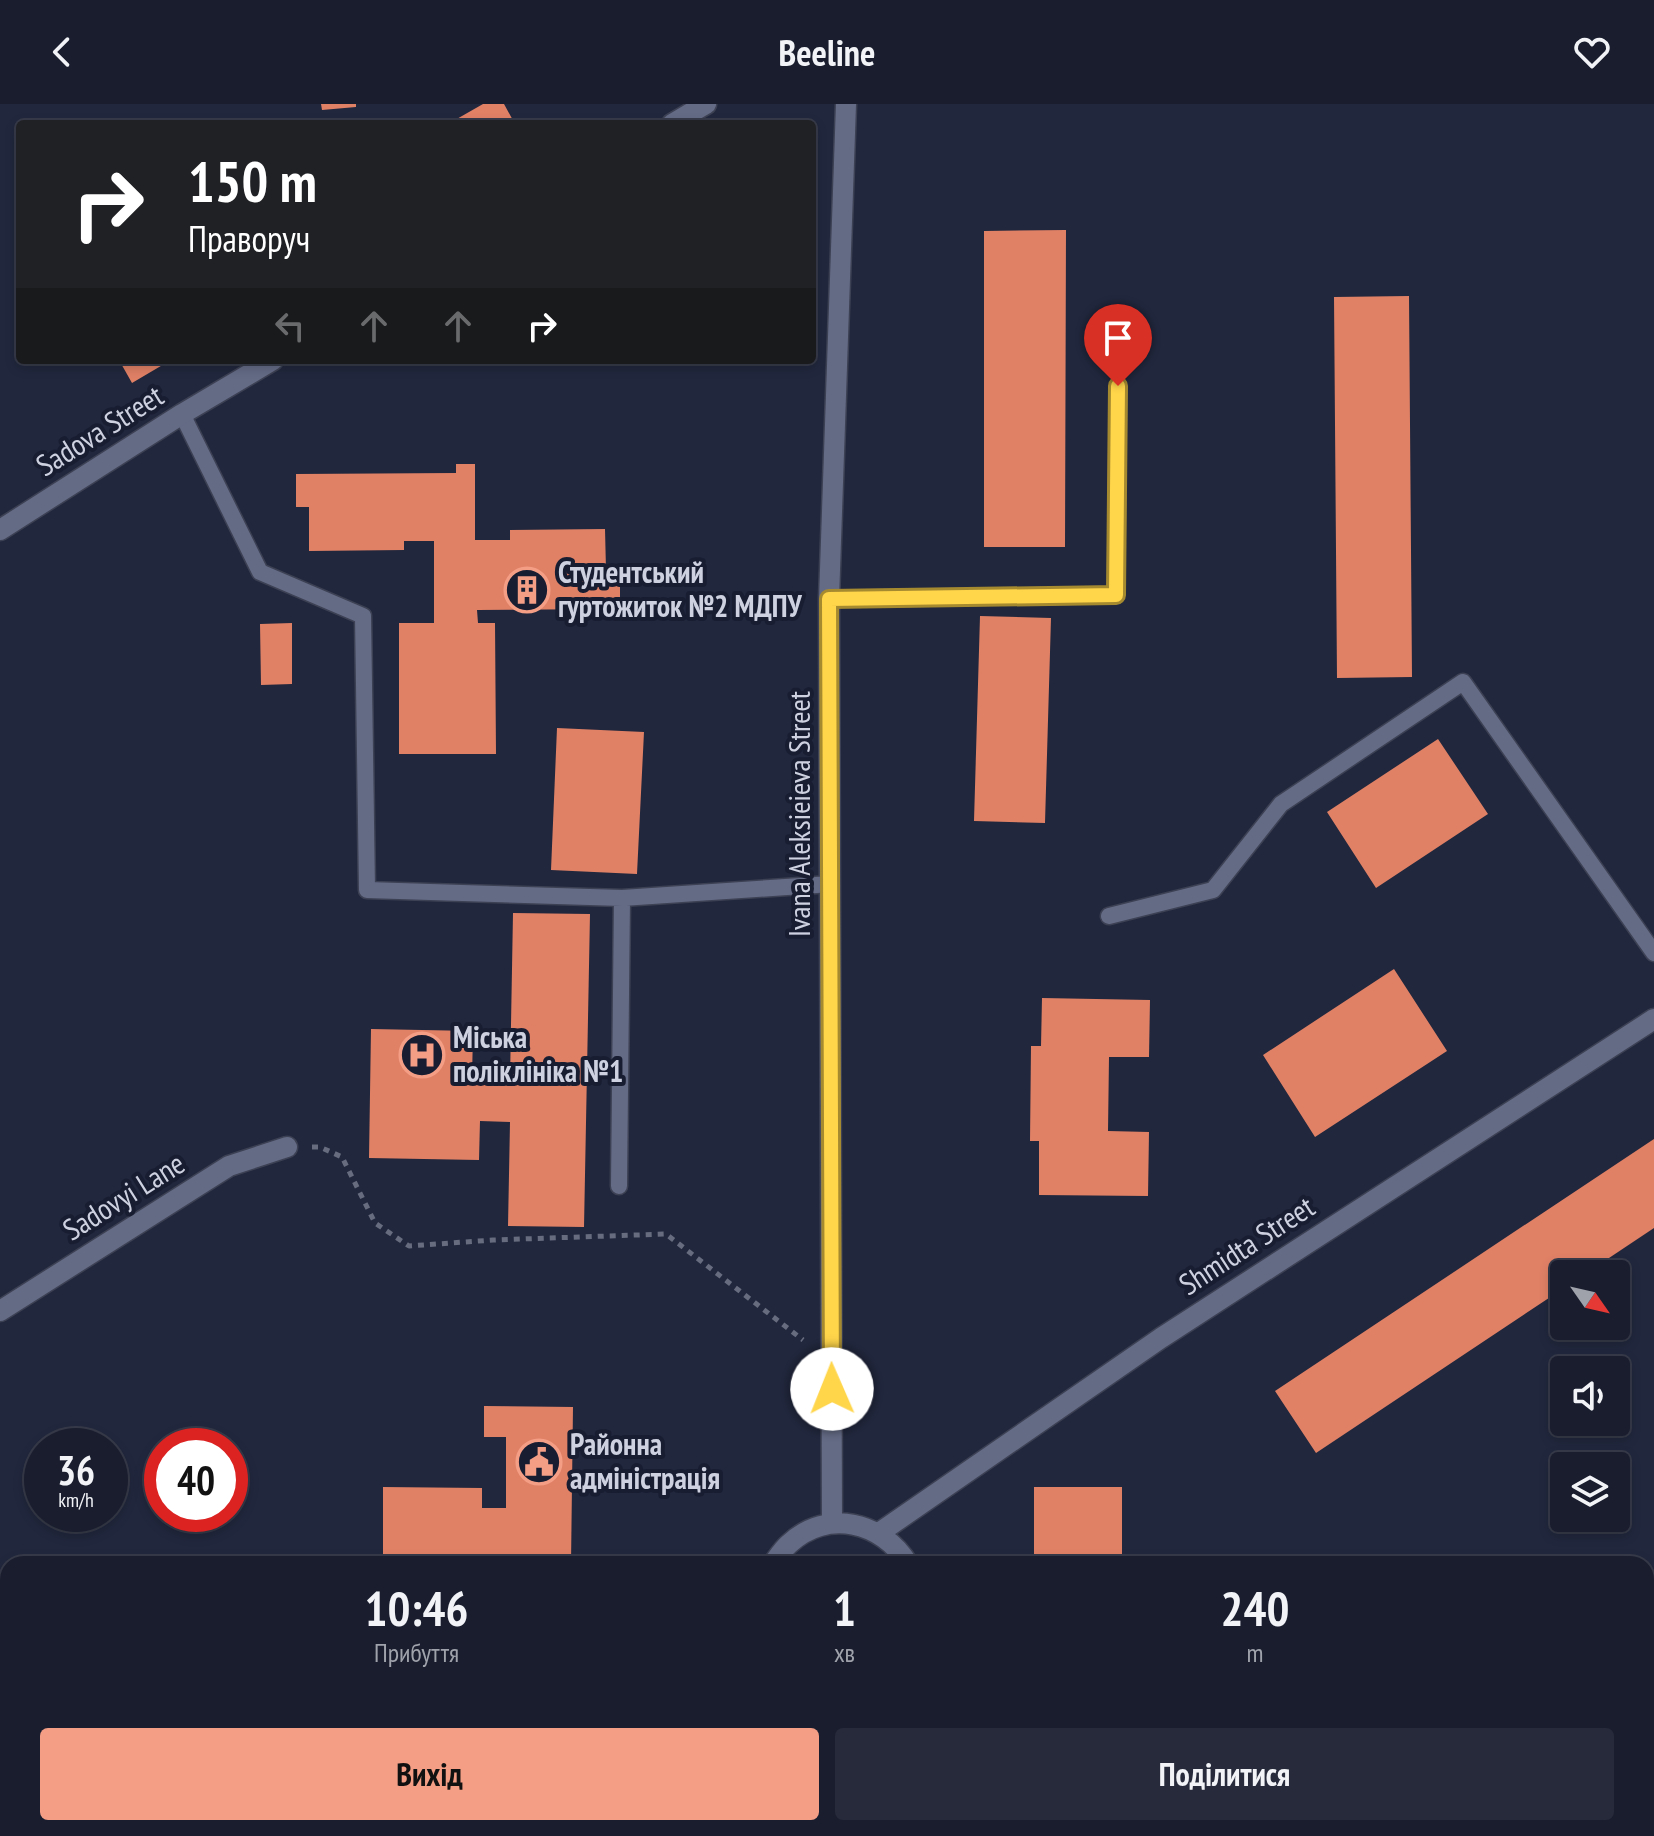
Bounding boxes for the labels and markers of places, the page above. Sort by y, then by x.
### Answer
pin [1084,304,1152,386]
place label: Студентський гуртожиток №2 МДПУ [558,552,803,625]
building icon: Студентський гуртожиток №2 МДПУ [503,566,551,614]
place label: Міська поліклініка №1 [453,1017,623,1090]
hospital icon: Міська поліклініка №1 [398,1031,446,1079]
place label: Районна адміністрація [570,1424,720,1497]
public building icon: Районна адміністрація [515,1438,563,1486]

